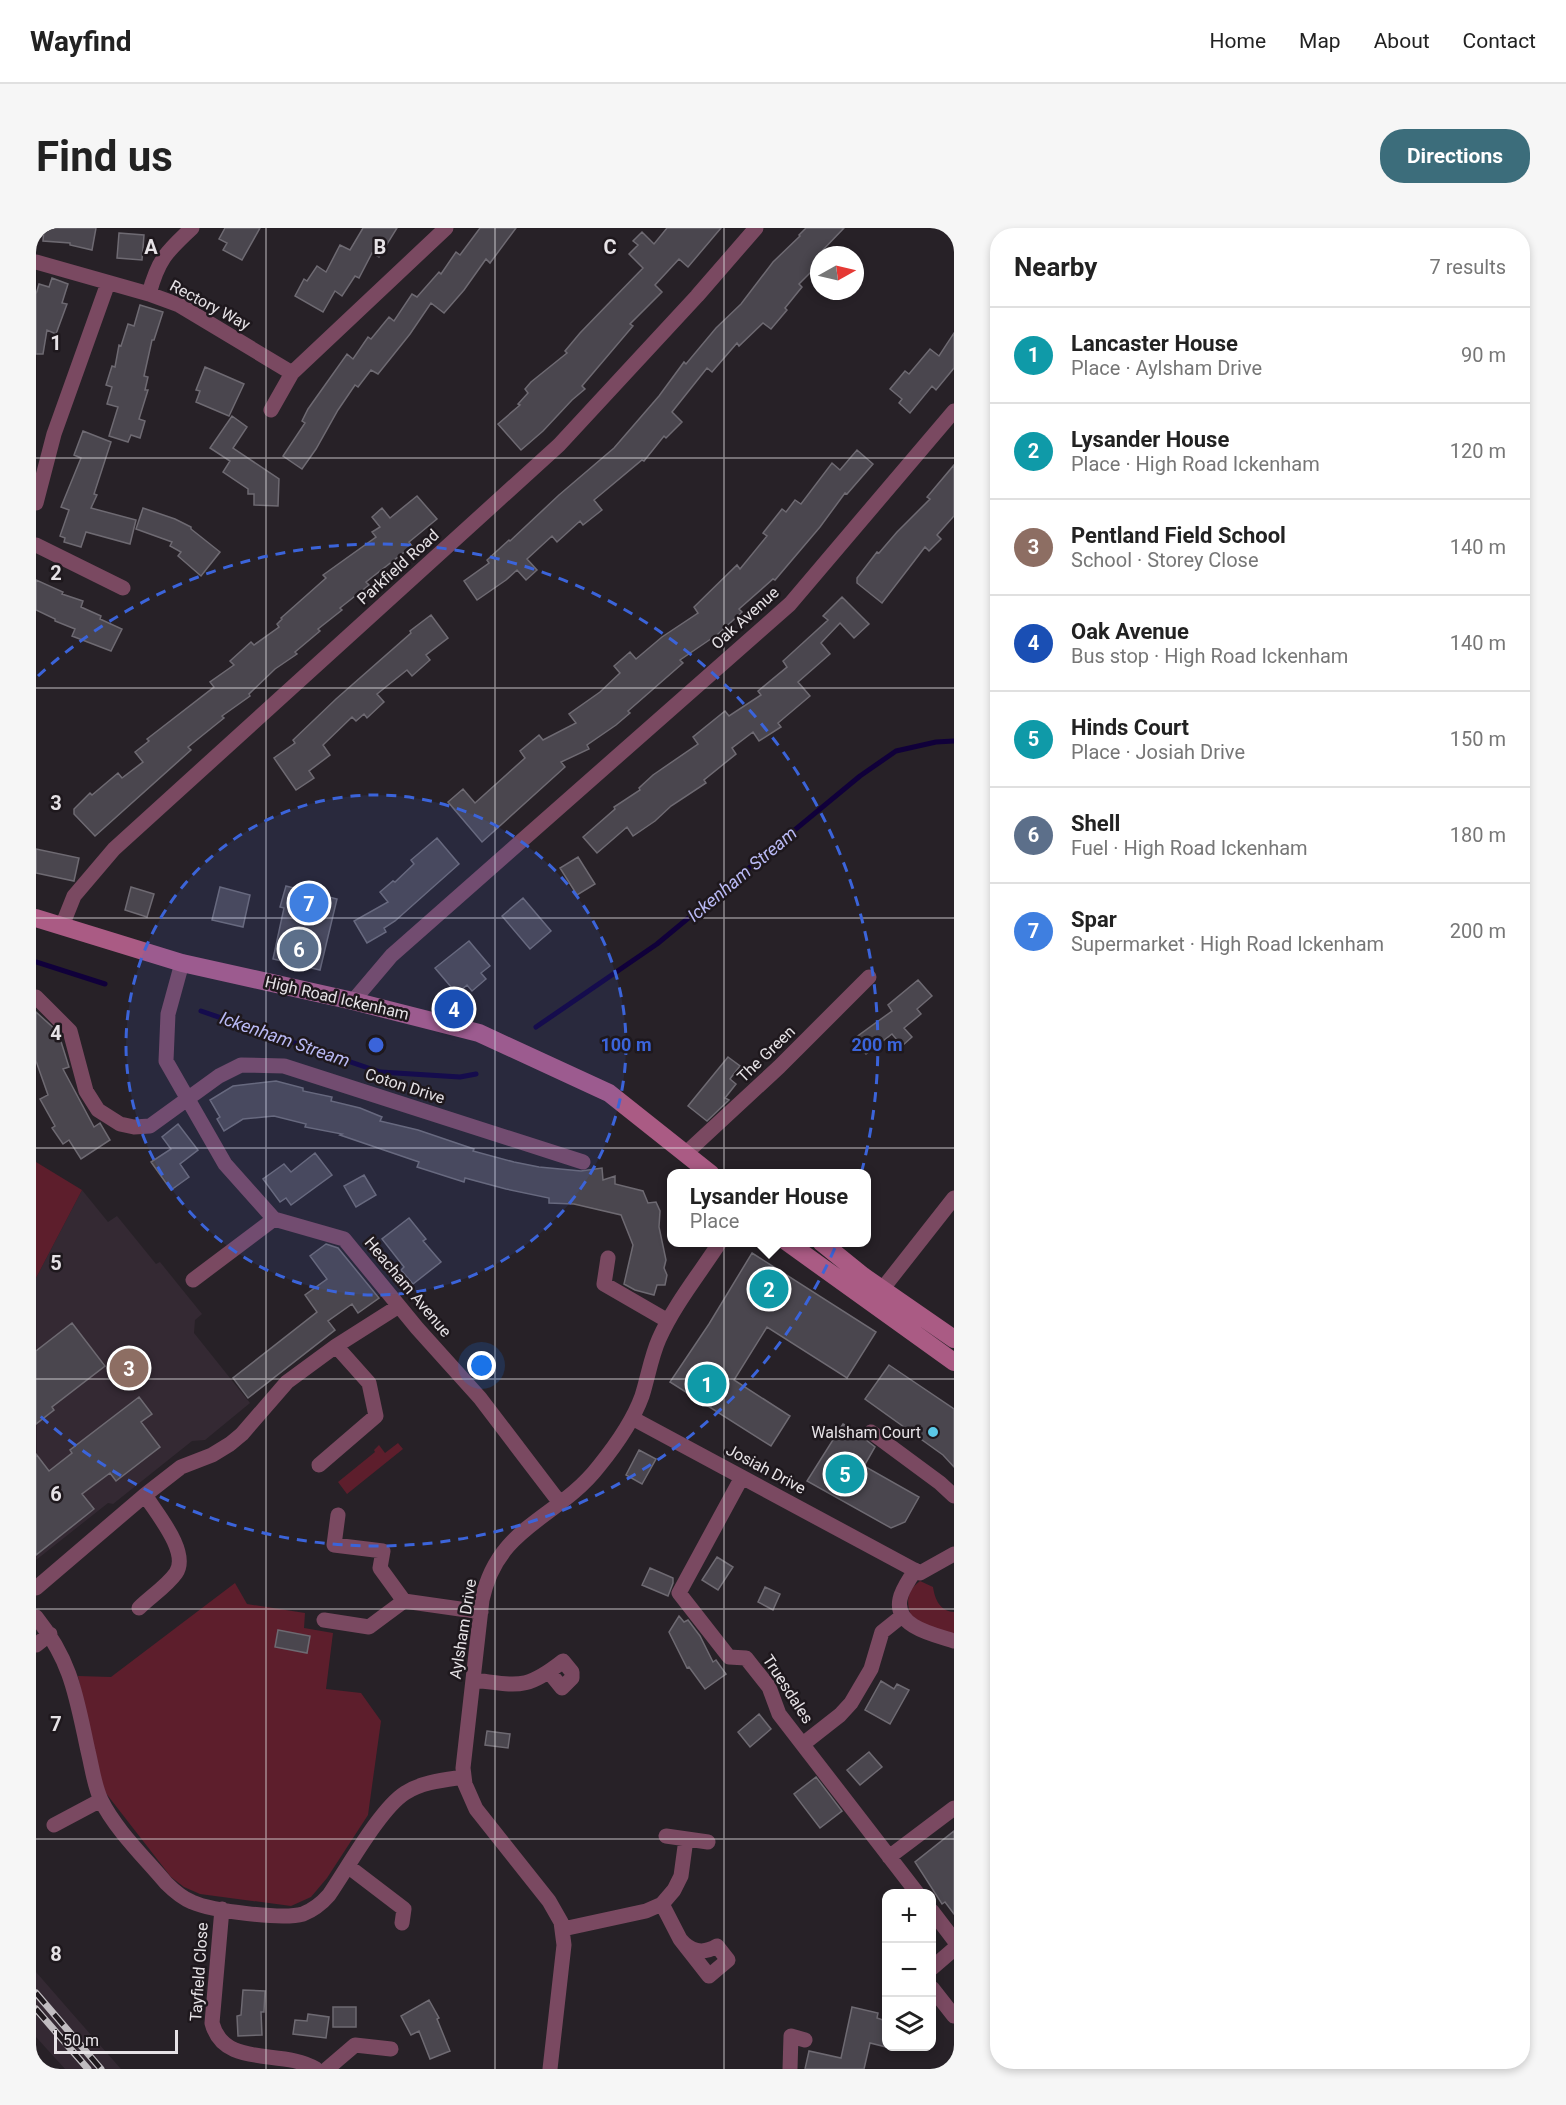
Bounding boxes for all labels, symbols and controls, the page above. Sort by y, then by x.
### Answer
text: Wayfind [30,25,131,58]
text: Home [1210,29,1266,53]
text: Map [1299,29,1341,53]
text: About [1374,29,1430,53]
text: Contact [1463,29,1536,53]
button: Directions [1380,129,1530,183]
text: Find us [36,132,173,181]
text: A [144,235,158,259]
text: B [374,235,386,259]
text: C [603,235,617,259]
north arrow [810,246,864,300]
text: Nearby [1014,252,1097,282]
text: 7 results [1430,255,1506,279]
street label: Rectory Way [167,276,254,334]
text: 1 [50,331,62,355]
text: Lancaster House [1071,331,1238,356]
text: 1 [1028,343,1039,367]
text: 90 m [1461,343,1506,367]
text: Place · Aylsham Drive [1071,356,1262,380]
text: Lysander House [1071,427,1229,452]
text: 2 [1028,439,1039,463]
text: 120 m [1450,439,1506,463]
text: Place · High Road Ickenham [1071,452,1320,476]
text: Pentland Field School [1071,523,1286,548]
street label: Parkfield Road [353,525,443,609]
text: 3 [1028,535,1039,559]
text: 140 m [1450,535,1506,559]
text: School · Storey Close [1071,548,1259,572]
text: 2 [50,561,62,585]
street label: Oak Avenue [707,583,783,653]
text: Oak Avenue [1071,619,1189,644]
text: 4 [1028,631,1039,655]
text: 140 m [1450,631,1506,655]
text: Bus stop · High Road Ickenham [1071,644,1348,668]
text: Hinds Court [1071,715,1189,740]
text: 5 [1028,727,1039,751]
text: 150 m [1450,727,1506,751]
text: Place · Josiah Drive [1071,740,1245,764]
text: 3 [50,791,62,815]
text: Shell [1071,811,1120,836]
water label: Ickenham Stream [683,822,801,926]
text: 6 [1028,823,1039,847]
text: 180 m [1450,823,1506,847]
text: Fuel · High Road Ickenham [1071,836,1308,860]
pin: 7 [290,880,328,926]
text: Spar [1071,907,1117,932]
text: 7 [1028,919,1039,943]
text: 200 m [1450,919,1506,943]
pin: 6 [280,926,318,972]
text: Supermarket · High Road Ickenham [1071,932,1384,956]
street label: High Road Ickenham [263,972,411,1024]
pin: 4 [434,986,474,1032]
water label: Ickenham Stream [217,1007,353,1071]
text: 4 [50,1021,62,1045]
street label: The Green [733,1022,799,1086]
text: 100 m [600,1034,652,1055]
text: 200 m [851,1034,903,1055]
centre of rings [366,1035,386,1055]
street label: Coton Drive [363,1064,447,1108]
popup [667,1169,871,1247]
text: Lysander House [690,1184,848,1209]
text: Place [690,1209,739,1233]
street label: Heacham Avenue [361,1233,455,1341]
text: 5 [50,1251,62,1275]
pin: 2 [750,1266,788,1312]
pin: 3 [110,1346,148,1390]
your location [467,1351,496,1380]
pin: 1 [688,1362,726,1406]
place label: Walsham Court [811,1423,921,1442]
marker: Walsham Court [926,1425,940,1439]
street label: Josiah Drive [723,1440,809,1498]
pin: 5 [826,1452,864,1496]
text: 6 [50,1482,62,1506]
street label: Aylsham Drive [446,1578,480,1680]
street label: Truesdales [759,1651,817,1727]
text: 7 [50,1712,62,1736]
map controls [882,1889,936,2051]
button: + [882,1889,936,1943]
street label: Tayfield Close [186,1922,212,2022]
text: 8 [50,1942,62,1966]
button: − [882,1943,936,1997]
button: layers [882,1997,936,2051]
scale bar [54,2027,178,2054]
text: 50 m [63,2031,99,2050]

